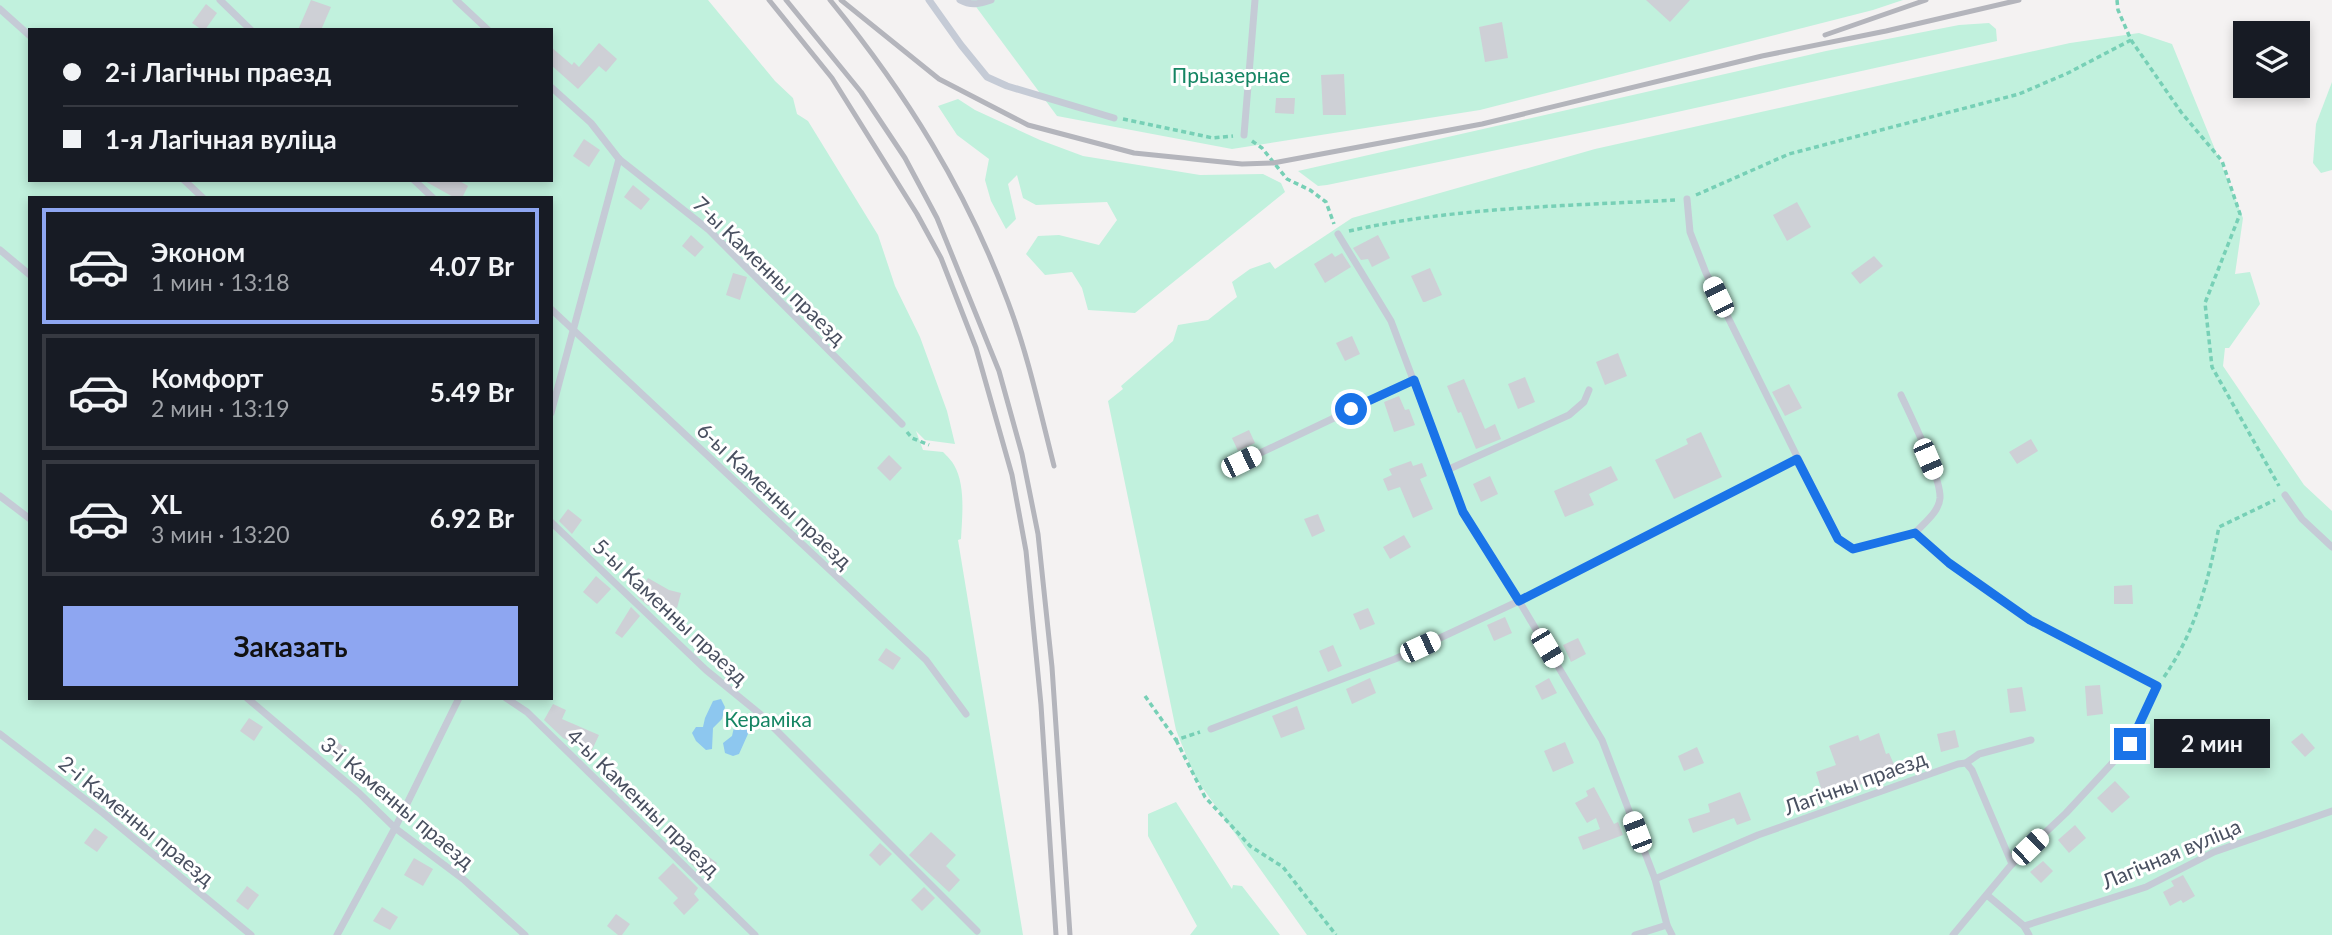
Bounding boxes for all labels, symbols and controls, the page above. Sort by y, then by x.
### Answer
map controls [2233,21,2310,98]
button: layers [2233,21,2310,98]
text: 2-і Лагічны праезд [105,56,331,88]
park label: Прыазернае [1172,62,1290,87]
text: 1-я Лагічная вуліца [105,123,337,155]
street label: 7-ы Каменны праезд [689,191,851,349]
icon: car [67,235,130,298]
text: Эконом [151,236,245,268]
text: 4.07 Br [430,250,514,282]
text: 1 мин · 13:18 [151,268,290,296]
car [1700,274,1737,320]
icon: car [67,361,130,424]
text: Комфорт [151,362,263,394]
text: 5.49 Br [430,376,514,408]
route start [1335,393,1367,425]
text: 2 мин · 13:19 [151,394,290,422]
street label: 6-ы Каменны праезд [692,417,858,573]
car [1911,436,1946,482]
car [1218,443,1265,481]
icon: car [67,487,130,550]
text: XL [151,488,182,520]
text: 6.92 Br [430,502,514,534]
text: 3 мин · 13:20 [151,520,290,548]
street label: 5-ы Каменны праезд [588,533,754,689]
button: Заказать [63,606,518,686]
car [1528,625,1567,671]
car [1397,629,1444,665]
park label: Кераміка [724,706,812,731]
callout: 2 мин [2154,720,2270,768]
street label: 4-ы Каменны праезд [563,723,725,881]
route end [2114,728,2146,760]
text: 2 мин [2181,729,2243,757]
street label: 3-і Каменны праезд [316,731,480,873]
street label: Лагічны праезд [1779,745,1930,820]
street label: 2-і Каменны праезд [54,750,220,890]
car [1620,809,1655,855]
street label: Лагічная вуліца [2097,813,2244,894]
car [2008,825,2053,869]

